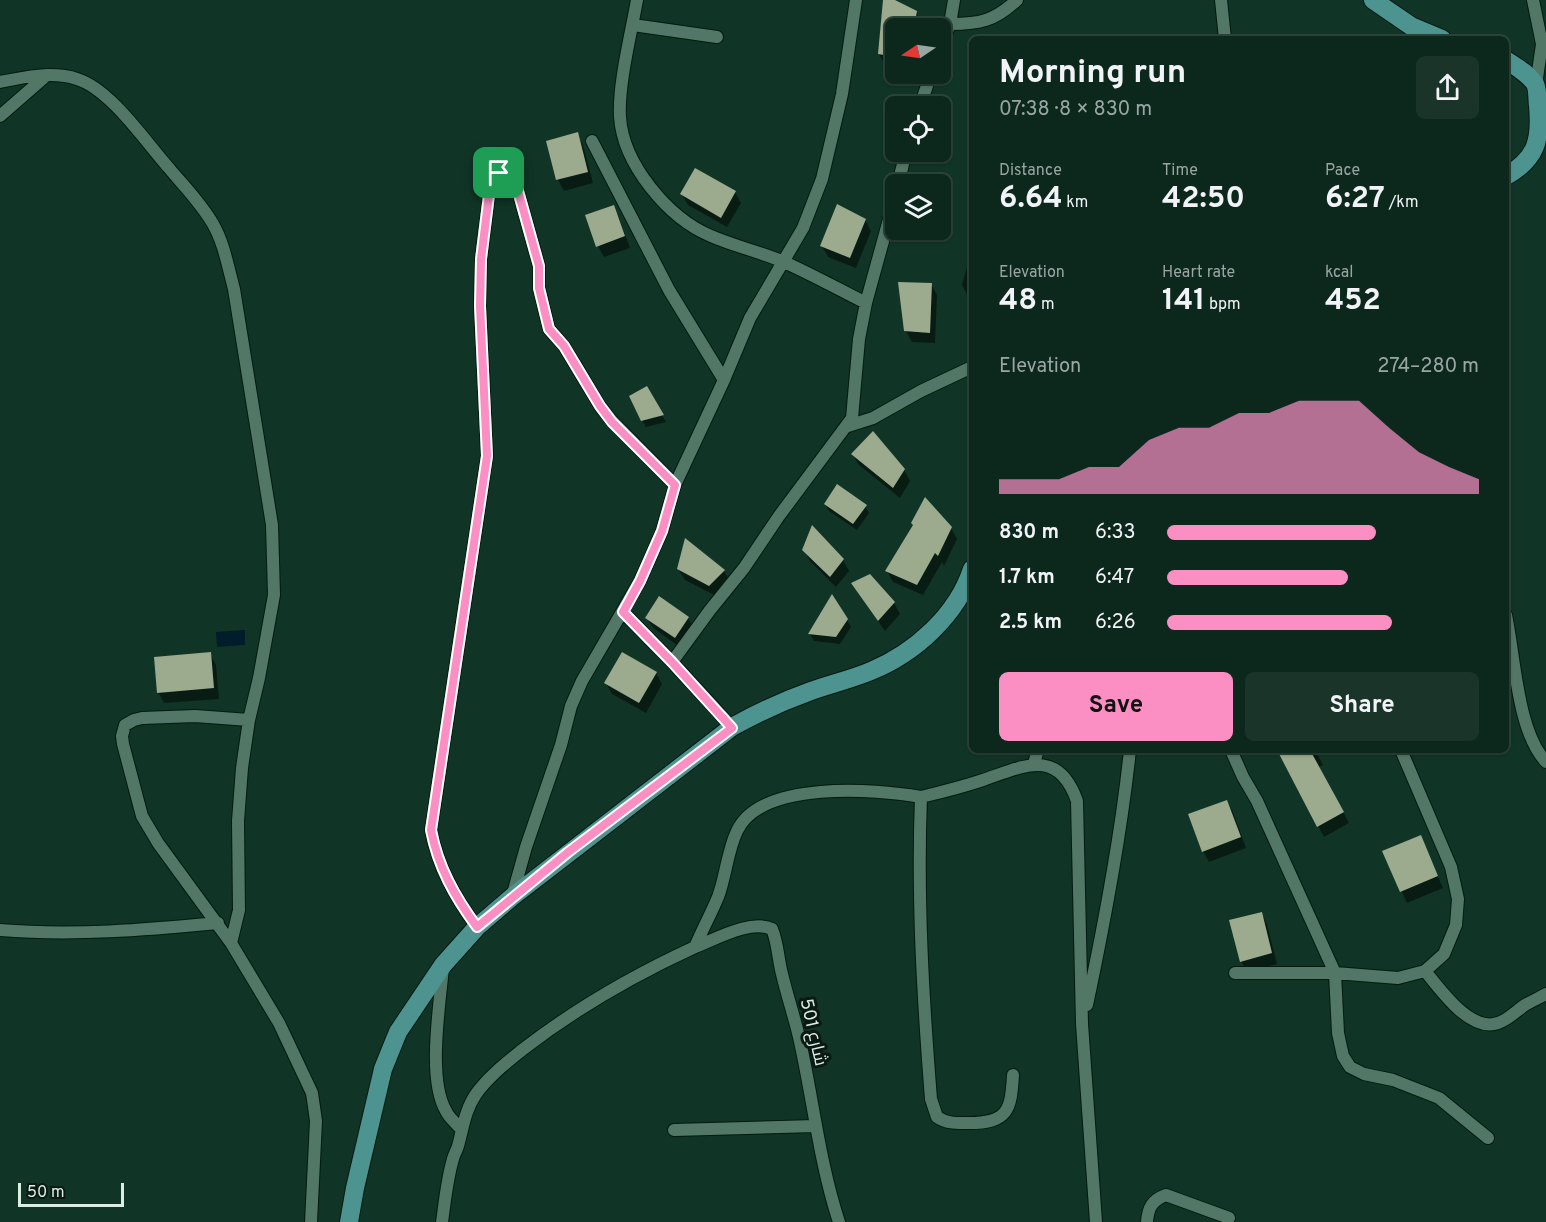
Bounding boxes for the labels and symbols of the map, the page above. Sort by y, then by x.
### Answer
north arrow [885,18,951,84]
pin [473,147,524,198]
street label: شارع 501 [794,996,831,1068]
scale bar [18,1180,124,1208]

